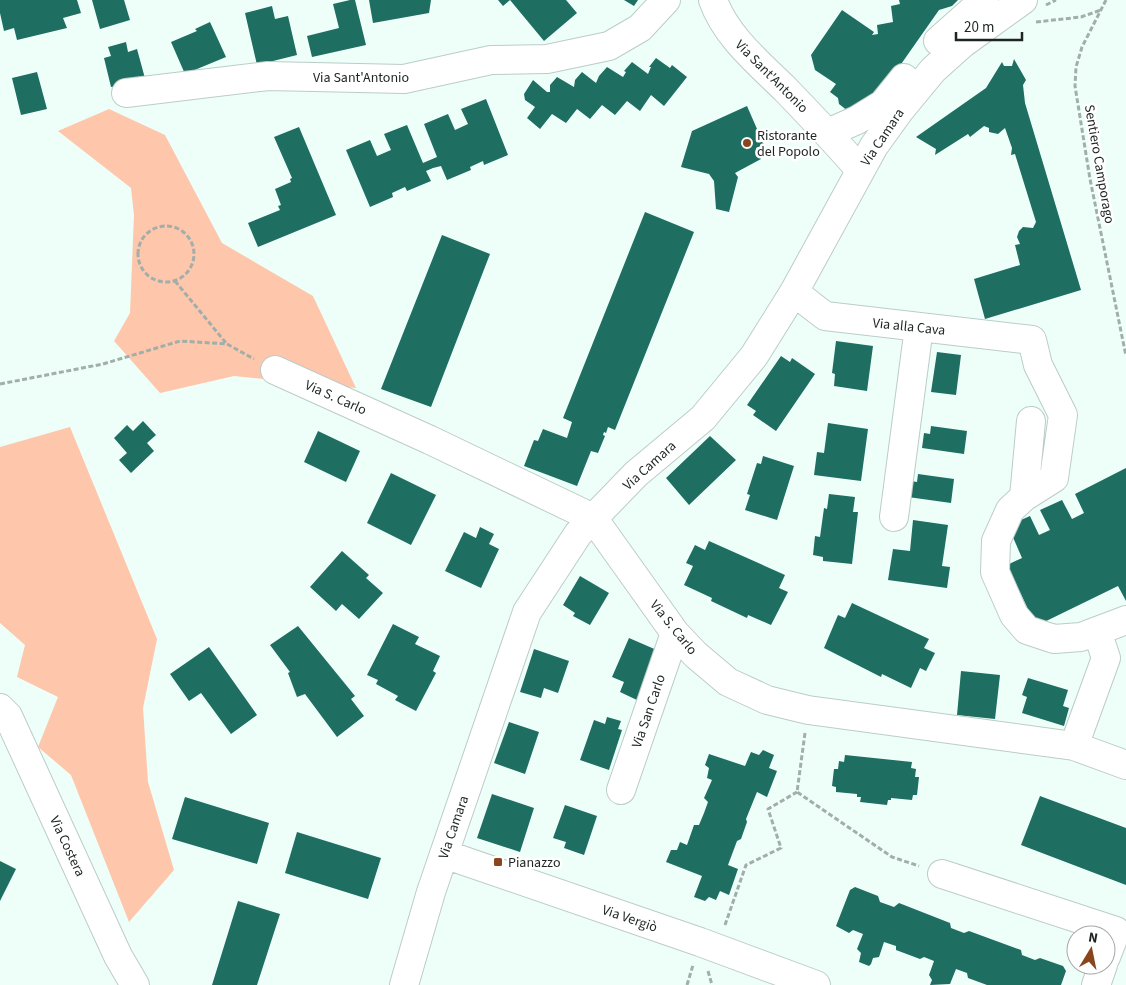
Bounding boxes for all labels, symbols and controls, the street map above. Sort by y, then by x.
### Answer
scale bar [956,10,1022,42]
text: 20 m [964,17,994,38]
street label: Via Sant'Antonio [730,36,812,118]
street label: Via Sant'Antonio [313,68,409,88]
street label: Sentiero Camporago [1079,103,1119,225]
street label: Via Camara [856,105,910,170]
place label: Ristorante del Popolo [757,126,820,162]
marker: Ristorante del Popolo [741,137,753,149]
street label: Via alla Cava [872,313,946,341]
street label: Via S. Carlo [302,375,370,420]
street label: Via Camara [619,436,681,495]
street label: Via S. Carlo [645,596,702,659]
street label: Via San Carlo [627,672,671,751]
street label: Via Camara [434,793,474,862]
street label: Via Costera [44,813,90,880]
place label: Pianazzo [508,853,561,873]
marker: Pianazzo [492,856,504,868]
street label: Via Vergiò [599,900,660,938]
north arrow [1066,925,1116,975]
text: N [1087,928,1099,949]

